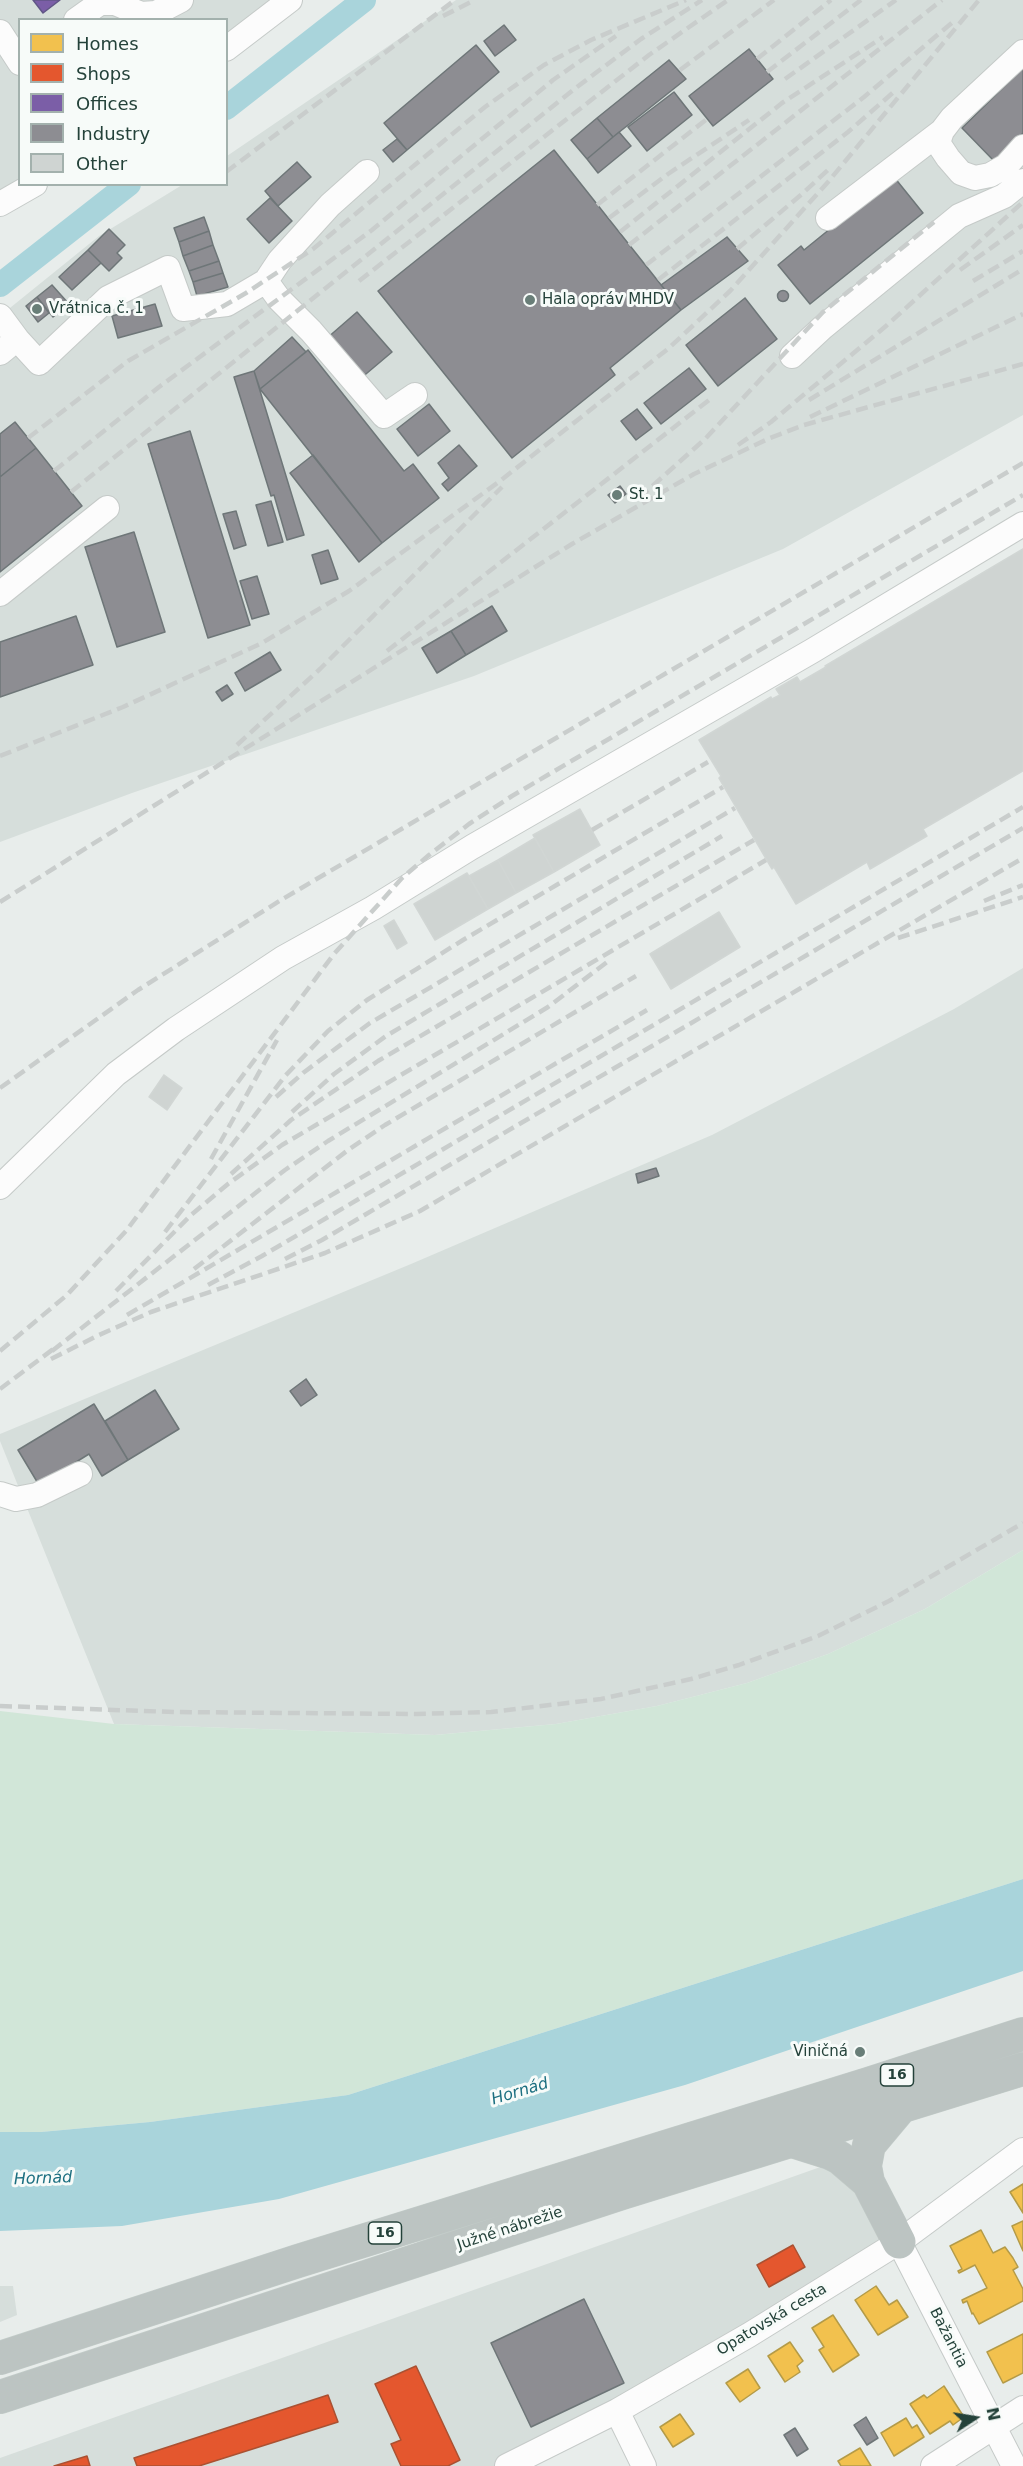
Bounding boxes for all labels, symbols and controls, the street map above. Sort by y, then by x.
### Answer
legend [18,18,228,186]
text: Homes [76,33,139,54]
text: Shops [76,63,131,84]
text: Offices [76,93,138,114]
text: Industry [76,123,150,144]
text: Other [76,153,127,174]
place label: Hala opráv MHDV [542,291,674,309]
marker: Hala opráv MHDV [523,293,537,307]
place label: Vrátnica č. 1 [49,300,144,318]
marker: Vrátnica č. 1 [30,302,44,316]
place label: St. 1 [629,486,663,504]
marker: St. 1 [610,488,624,502]
place label: Viničná [793,2043,848,2061]
marker: Viničná [853,2045,867,2059]
road number: 16 [880,2064,914,2086]
water label: Hornád [489,2074,551,2110]
water label: Hornád [13,2168,73,2190]
street label: Južné nábrežie [455,2203,565,2255]
road number: 16 [368,2222,402,2244]
street label: Opatovská cesta [714,2280,830,2360]
street label: Bažantia [925,2305,971,2371]
north arrow [945,2388,1005,2448]
text: N [982,2406,1004,2423]

